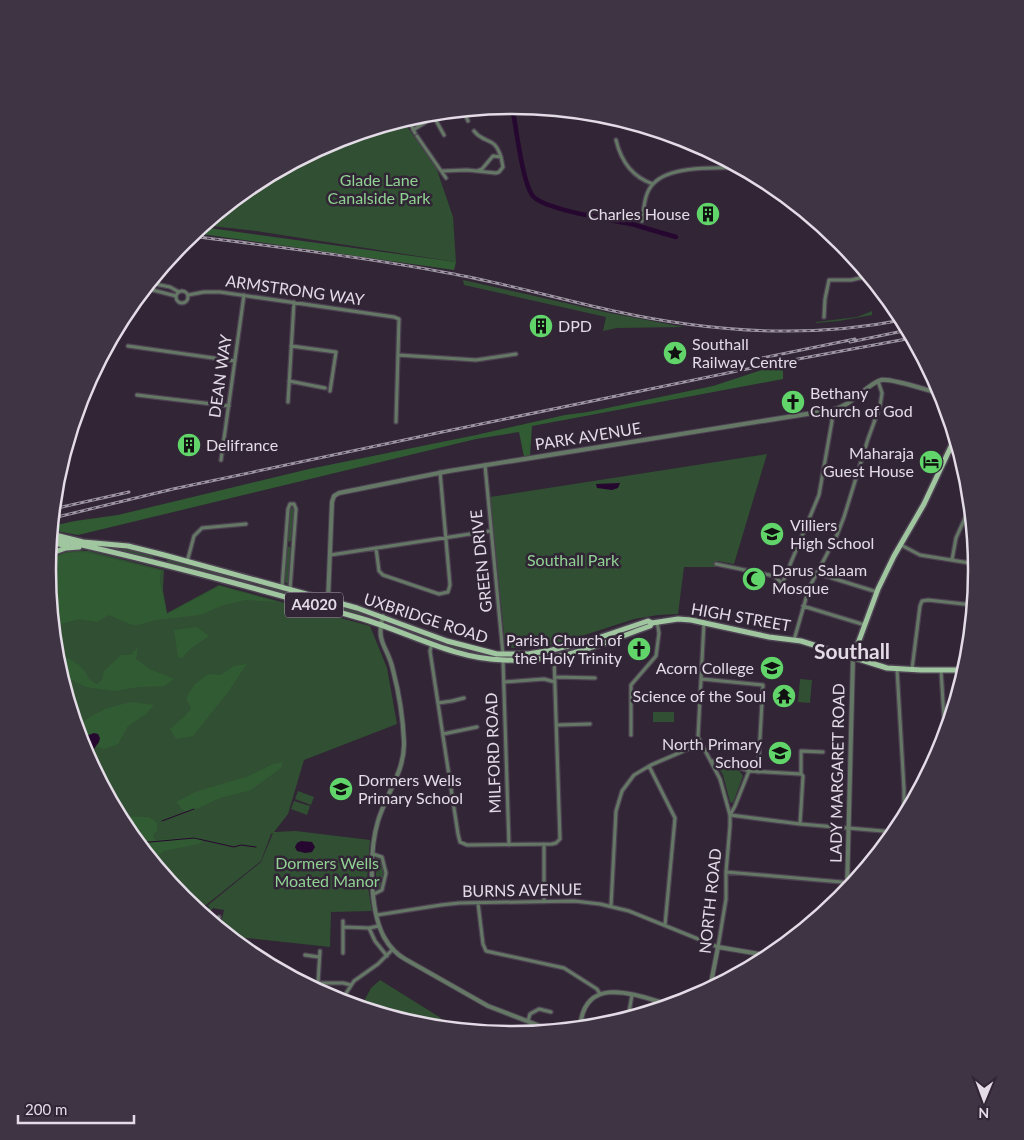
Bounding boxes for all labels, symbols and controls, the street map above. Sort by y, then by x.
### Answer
park label: Glade Lane Canalside Park [328,170,431,207]
building icon: Charles House [695,201,721,227]
place label: Charles House [588,204,690,223]
street label: ARMSTRONG WAY [224,270,366,309]
building icon: DPD [528,313,554,339]
place label: DPD [558,316,592,335]
street label: DEAN WAY [204,333,235,419]
place label: Southall Railway Centre [692,334,797,371]
place icon: Southall Railway Centre [662,340,688,366]
place label: Bethany Church of God [810,383,913,420]
church icon: Bethany Church of God [780,389,806,415]
street label: PARK AVENUE [534,418,642,453]
building icon: Delifrance [176,432,202,458]
place label: Delifrance [206,435,278,454]
place label: Maharaja Guest House [823,443,914,480]
hotel icon: Maharaja Guest House [918,449,944,475]
street label: GREEN DRIVE [466,509,495,613]
place label: Villiers High School [790,515,874,552]
school or university icon: Villiers High School [759,521,785,547]
park label: Southall Park [527,550,620,569]
place label: Darus Salaam Mosque [772,560,867,597]
mosque icon: Darus Salaam Mosque [741,566,767,592]
street label: UXBRIDGE ROAD [362,588,491,647]
road number: A4020 [285,592,343,618]
street label: HIGH STREET [690,598,793,635]
place label: Parish Church of the Holy Trinity [506,630,623,667]
church icon: Parish Church of the Holy Trinity [626,636,652,662]
district label: Southall [814,638,890,663]
school or university icon: Acorn College [759,655,785,681]
place label: Acorn College [656,658,754,677]
temple icon: Science of the Soul [771,683,797,709]
street label: LADY MARGARET ROAD [825,683,848,863]
place label: Science of the Soul [633,686,766,705]
street label: MILFORD ROAD [481,692,504,814]
place label: North Primary School [662,734,763,771]
school or university icon: North Primary School [767,740,793,766]
place label: Dormers Wells Primary School [358,770,463,807]
school or university icon: Dormers Wells Primary School [328,776,354,802]
street label: NORTH ROAD [695,847,724,955]
park label: Dormers Wells Moated Manor [274,853,380,890]
street label: BURNS AVENUE [462,879,582,900]
north arrow [959,1075,1009,1125]
scale bar [18,1092,134,1124]
text: 200 m [25,1100,67,1118]
text: N [978,1105,989,1122]

